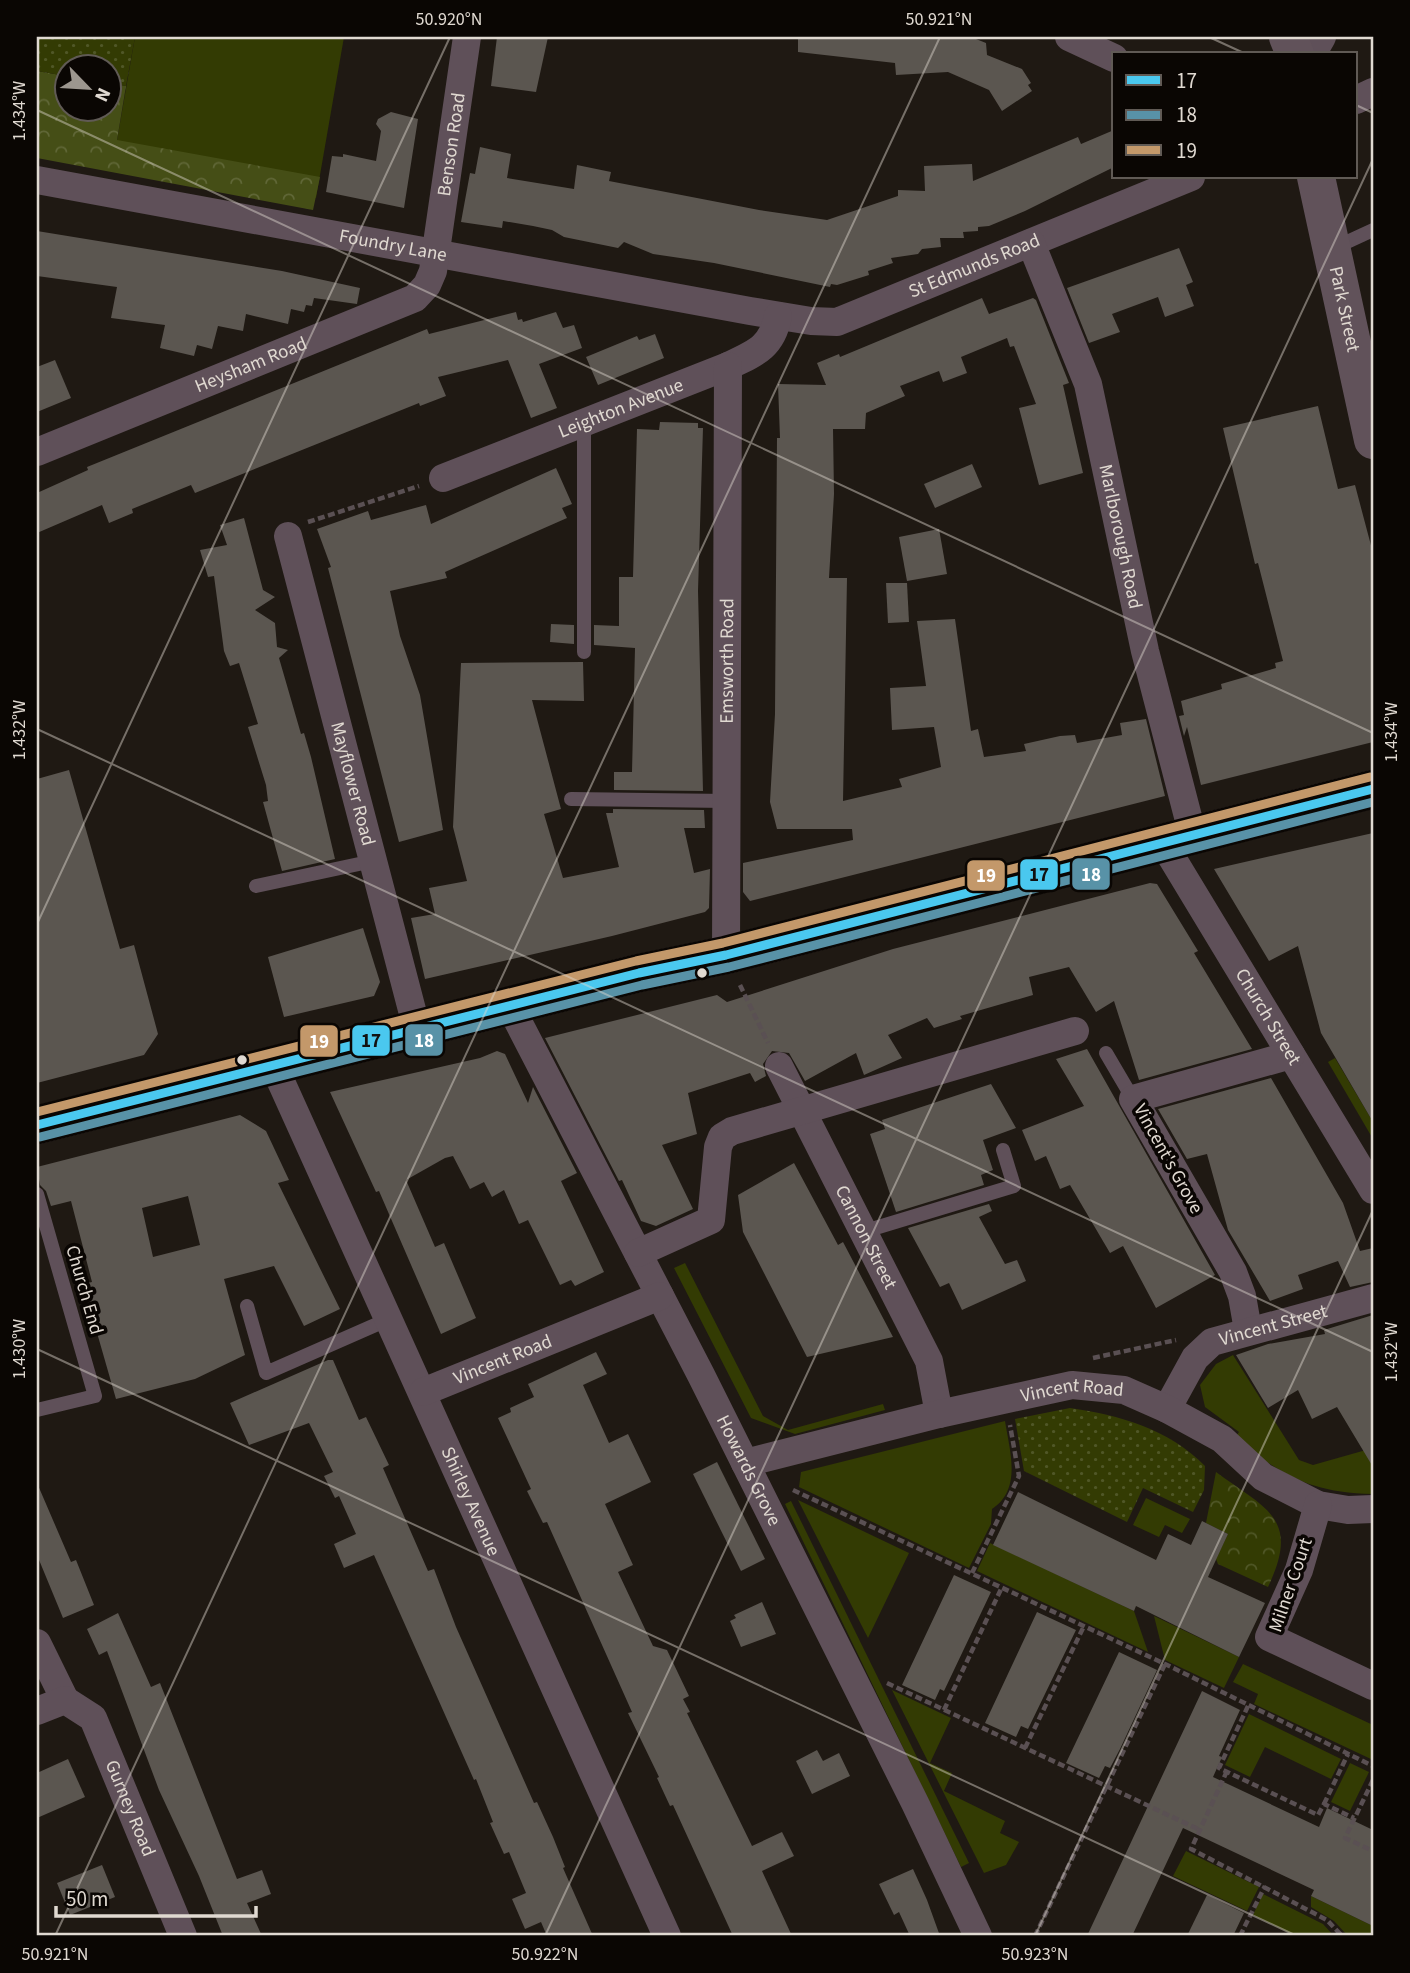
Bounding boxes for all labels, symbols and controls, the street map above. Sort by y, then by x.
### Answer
text: 50.920°N [416,7,482,32]
text: 50.921°N [906,7,972,32]
north arrow [52,52,122,122]
legend [1112,52,1358,178]
text: 17 [1176,66,1197,96]
text: 1.434°W [7,81,32,141]
text: N [87,83,117,106]
street label: Benson Road [431,91,472,198]
text: 18 [1176,100,1197,130]
text: 19 [1176,136,1197,166]
street label: Foundry Lane [337,222,449,269]
street label: St Edmunds Road [904,227,1044,305]
street label: Park Street [1322,264,1367,355]
street label: Heysham Road [191,330,311,400]
street label: Leighton Avenue [554,371,687,445]
street label: Marlborough Road [1092,462,1149,611]
street label: Emsworth Road [713,598,741,724]
text: 1.432°W [7,700,32,760]
text: 1.434°W [1379,702,1404,762]
street label: Mayflower Road [324,719,382,849]
line badge: 18 [1071,857,1111,891]
line badge: 17 [1019,858,1059,891]
line badge: 19 [966,859,1006,892]
text: 17 [1029,862,1049,889]
text: 18 [1081,862,1101,889]
text: 19 [976,863,996,890]
street label: Church Street [1228,963,1308,1071]
unlabelled marker [695,966,709,980]
line badge: 18 [404,1023,444,1057]
line badge: 19 [299,1024,339,1058]
line badge: 17 [351,1024,391,1057]
text: 17 [361,1028,381,1055]
text: 18 [414,1028,434,1055]
text: 19 [309,1029,329,1056]
unlabelled marker [235,1053,249,1067]
street label: Vincent's Grove [1127,1099,1209,1219]
street label: Cannon Street [828,1180,904,1294]
street label: Church End [58,1242,110,1338]
street label: Vincent Street [1216,1297,1331,1353]
text: 1.430°W [7,1319,32,1379]
text: 1.432°W [1379,1322,1404,1382]
street label: Vincent Road [449,1328,556,1392]
street label: Vincent Road [1018,1372,1125,1409]
street label: Howards Grove [710,1410,788,1531]
street label: Shirley Avenue [434,1442,507,1561]
street label: Milner Court [1262,1534,1320,1636]
street label: Gurney Road [98,1756,162,1861]
scale bar [56,1875,256,1919]
text: 50 m [66,1884,108,1914]
text: 50.921°N [22,1942,88,1967]
text: 50.922°N [512,1942,578,1967]
text: 50.923°N [1002,1942,1068,1967]

